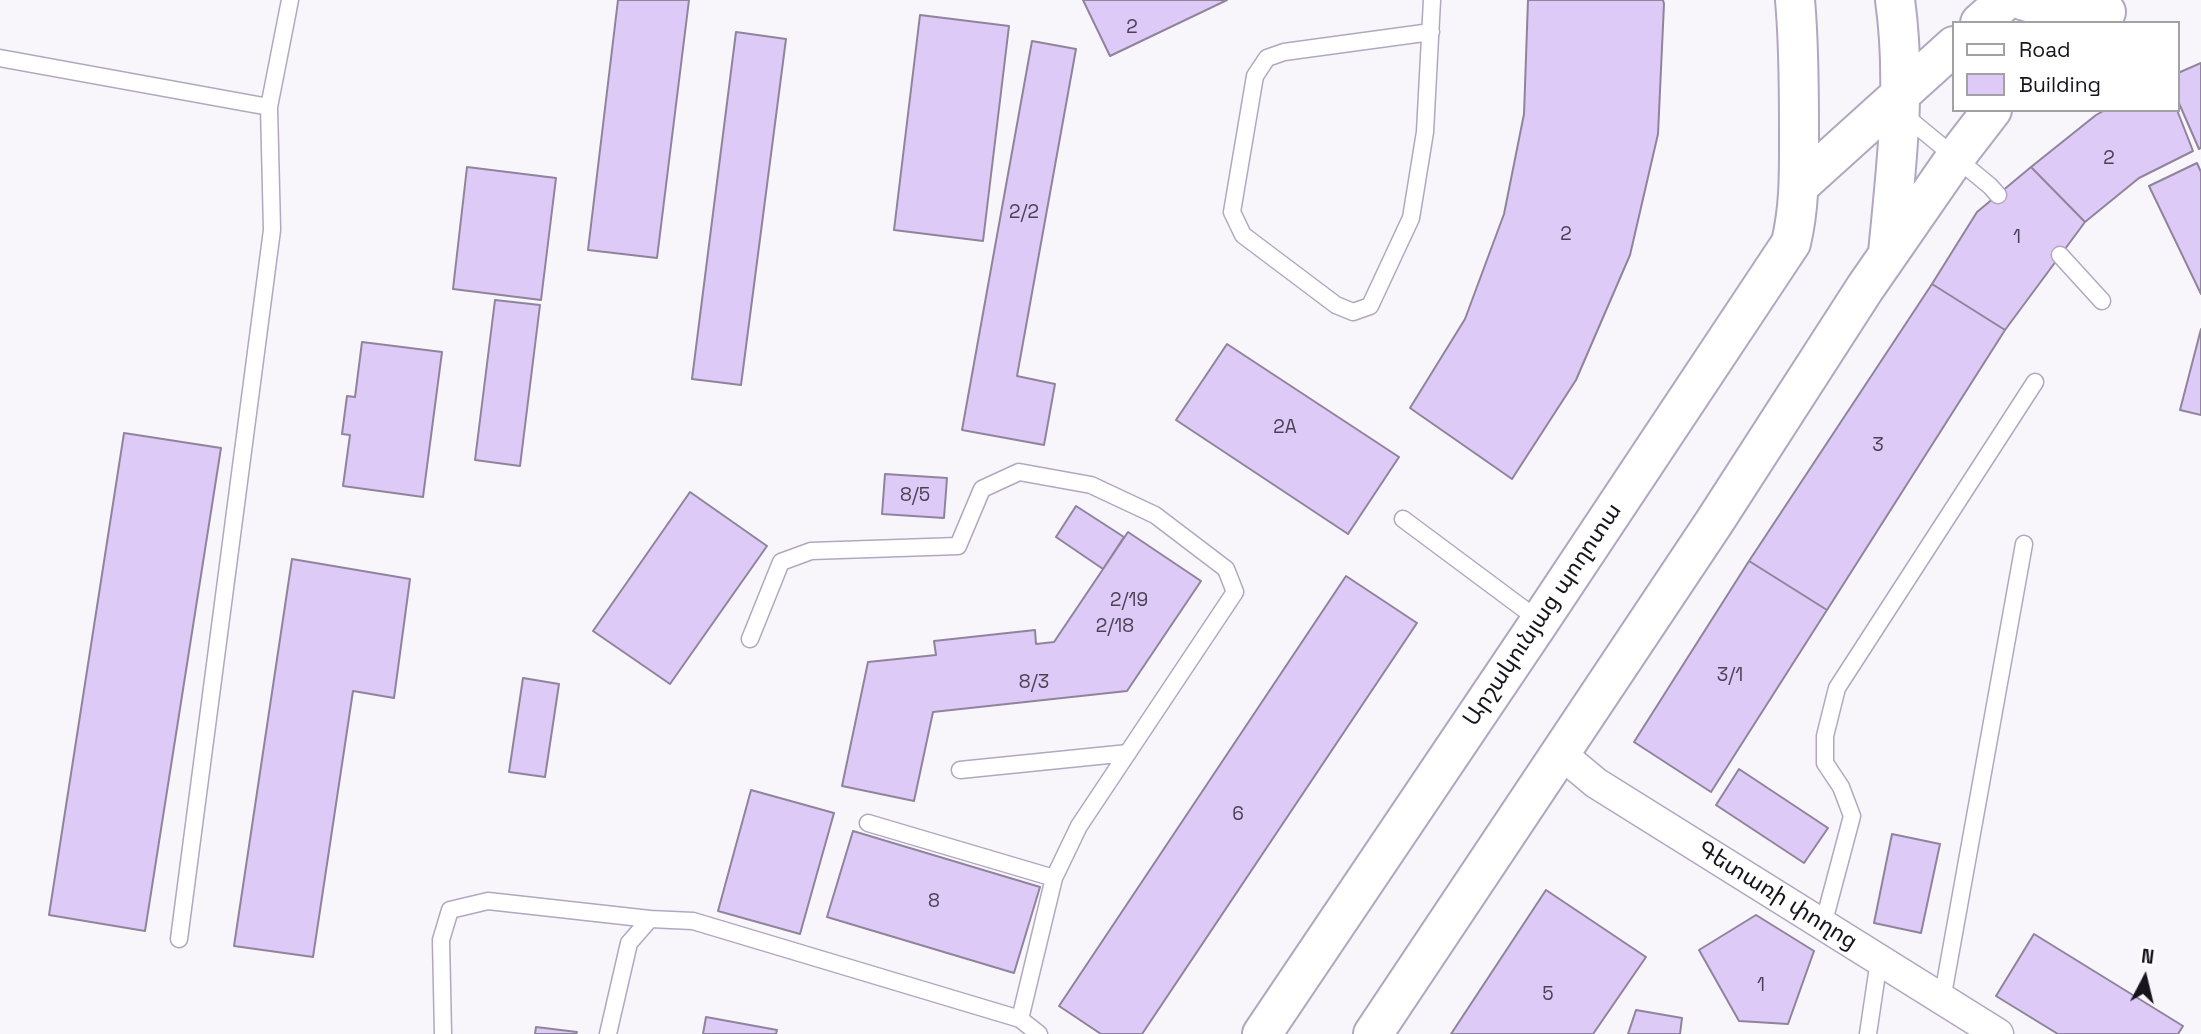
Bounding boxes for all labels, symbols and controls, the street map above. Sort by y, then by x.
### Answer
house number: 2 [1126,17,1138,39]
legend [1952,21,2180,112]
text: Road [2019,36,2071,63]
text: Building [2019,71,2101,98]
house number: 2 [2103,148,2115,170]
house number: 2/2 [1009,202,1039,224]
house number: 2 [1560,224,1572,246]
house number: 1 [2013,227,2021,249]
house number: 2A [1273,417,1297,439]
house number: 3 [1872,435,1884,457]
house number: 8/5 [900,485,930,507]
street label: Արշակունյաց պողոտա [1458,498,1628,732]
house number: 2/19 [1110,590,1148,612]
house number: 2/18 [1096,616,1134,638]
house number: 3/1 [1717,665,1743,687]
house number: 8/3 [1019,672,1049,694]
house number: 6 [1232,804,1244,826]
street label: Գետառի փողոց [1692,836,1862,956]
house number: 8 [928,891,940,913]
north arrow [2110,943,2180,1013]
text: N [2140,943,2155,970]
house number: 1 [1757,975,1765,997]
house number: 5 [1542,984,1554,1006]

